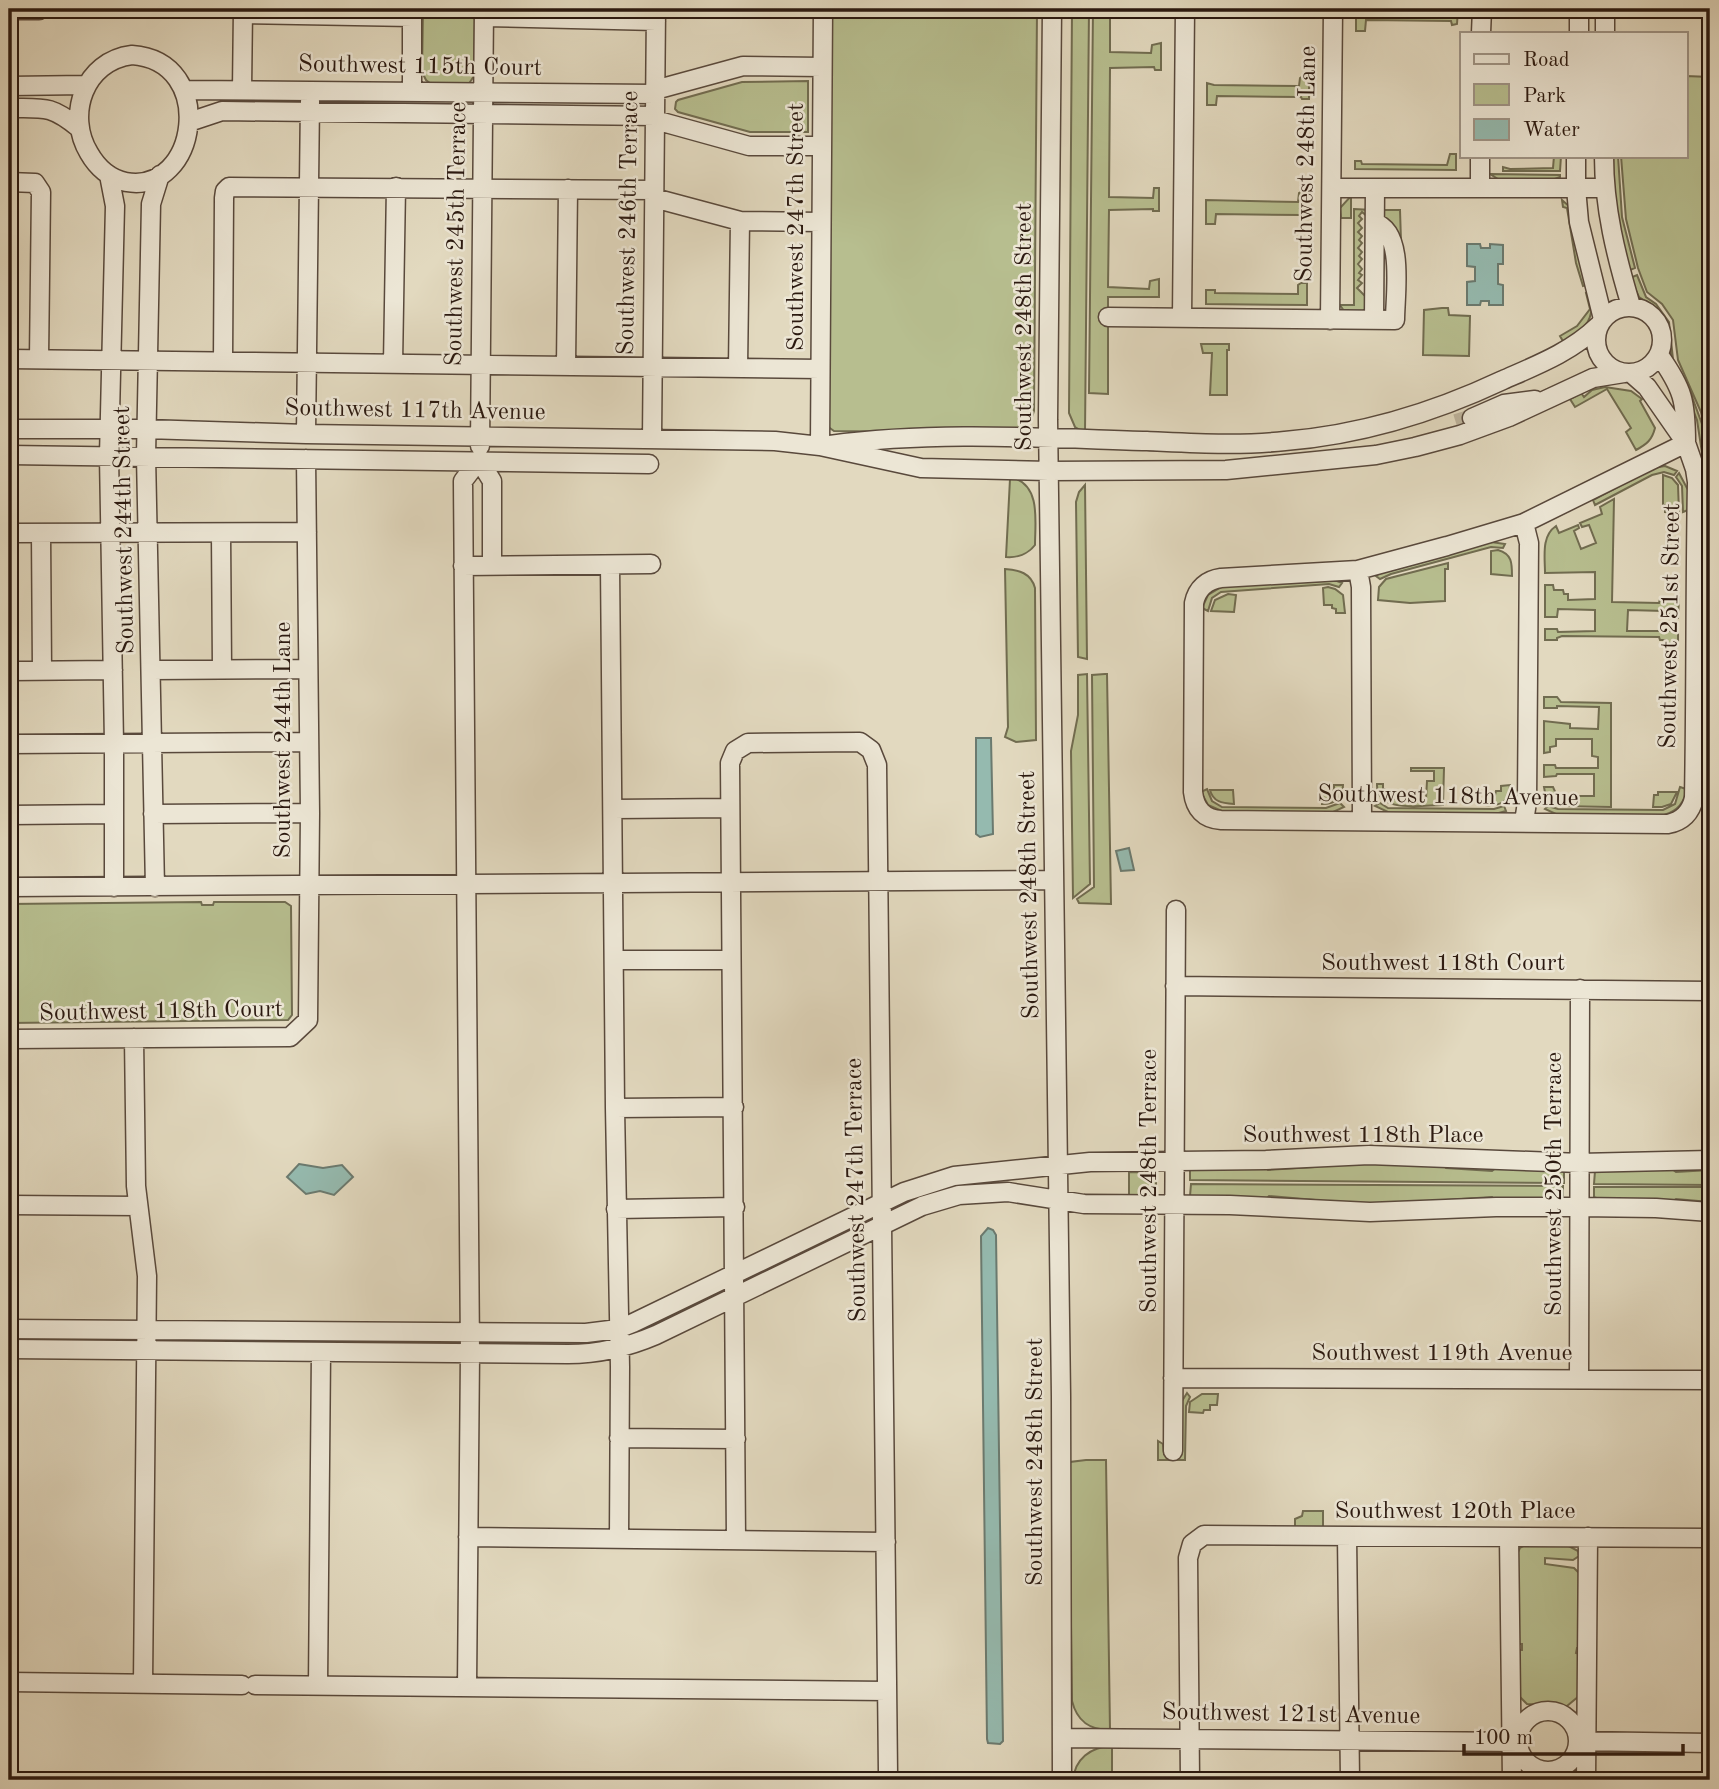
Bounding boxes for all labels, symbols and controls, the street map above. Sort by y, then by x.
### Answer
legend [1460,32,1688,158]
street label: Southwest 248th Lane [1293,45,1321,283]
text: Road [1523,50,1570,71]
street label: Southwest 115th Court [298,53,542,81]
text: Park [1523,86,1566,107]
street label: Southwest 246th Terrace [615,90,643,356]
street label: Southwest 245th Terrace [443,101,471,367]
street label: Southwest 247th Street [785,103,809,351]
text: Water [1523,120,1580,141]
street label: Southwest 248th Street [1013,203,1037,451]
street label: Southwest 117th Avenue [284,397,546,425]
street label: Southwest 244th Street [111,405,139,655]
street label: Southwest 251st Street [1657,503,1685,749]
street label: Southwest 244th Lane [272,622,296,858]
street label: Southwest 248th Street [1016,770,1044,1020]
street label: Southwest 118th Avenue [1317,783,1579,811]
street label: Southwest 118th Court [1321,952,1565,976]
street label: Southwest 118th Court [39,998,283,1026]
street label: Southwest 248th Terrace [1138,1049,1162,1313]
street label: Southwest 250th Terrace [1543,1052,1567,1316]
street label: Southwest 247th Terrace [843,1057,871,1323]
street label: Southwest 118th Place [1242,1124,1484,1148]
street label: Southwest 248th Street [1024,1338,1048,1586]
street label: Southwest 119th Avenue [1311,1342,1573,1366]
street label: Southwest 120th Place [1334,1500,1576,1524]
street label: Southwest 121st Avenue [1161,1701,1421,1729]
scale bar [1464,1712,1682,1756]
text: 100 m [1474,1728,1533,1749]

